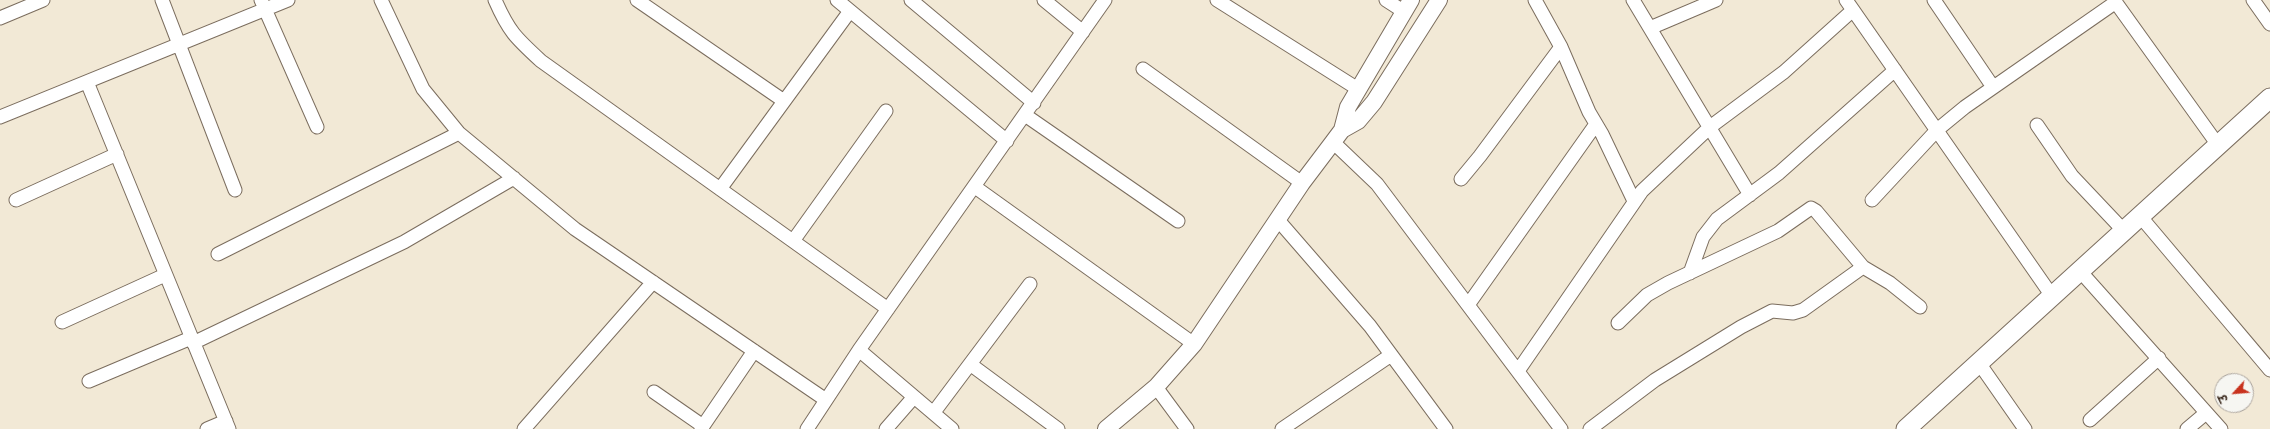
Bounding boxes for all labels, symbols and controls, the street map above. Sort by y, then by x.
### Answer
north arrow [2214,373,2254,413]
text: उ [2215,391,2233,405]

